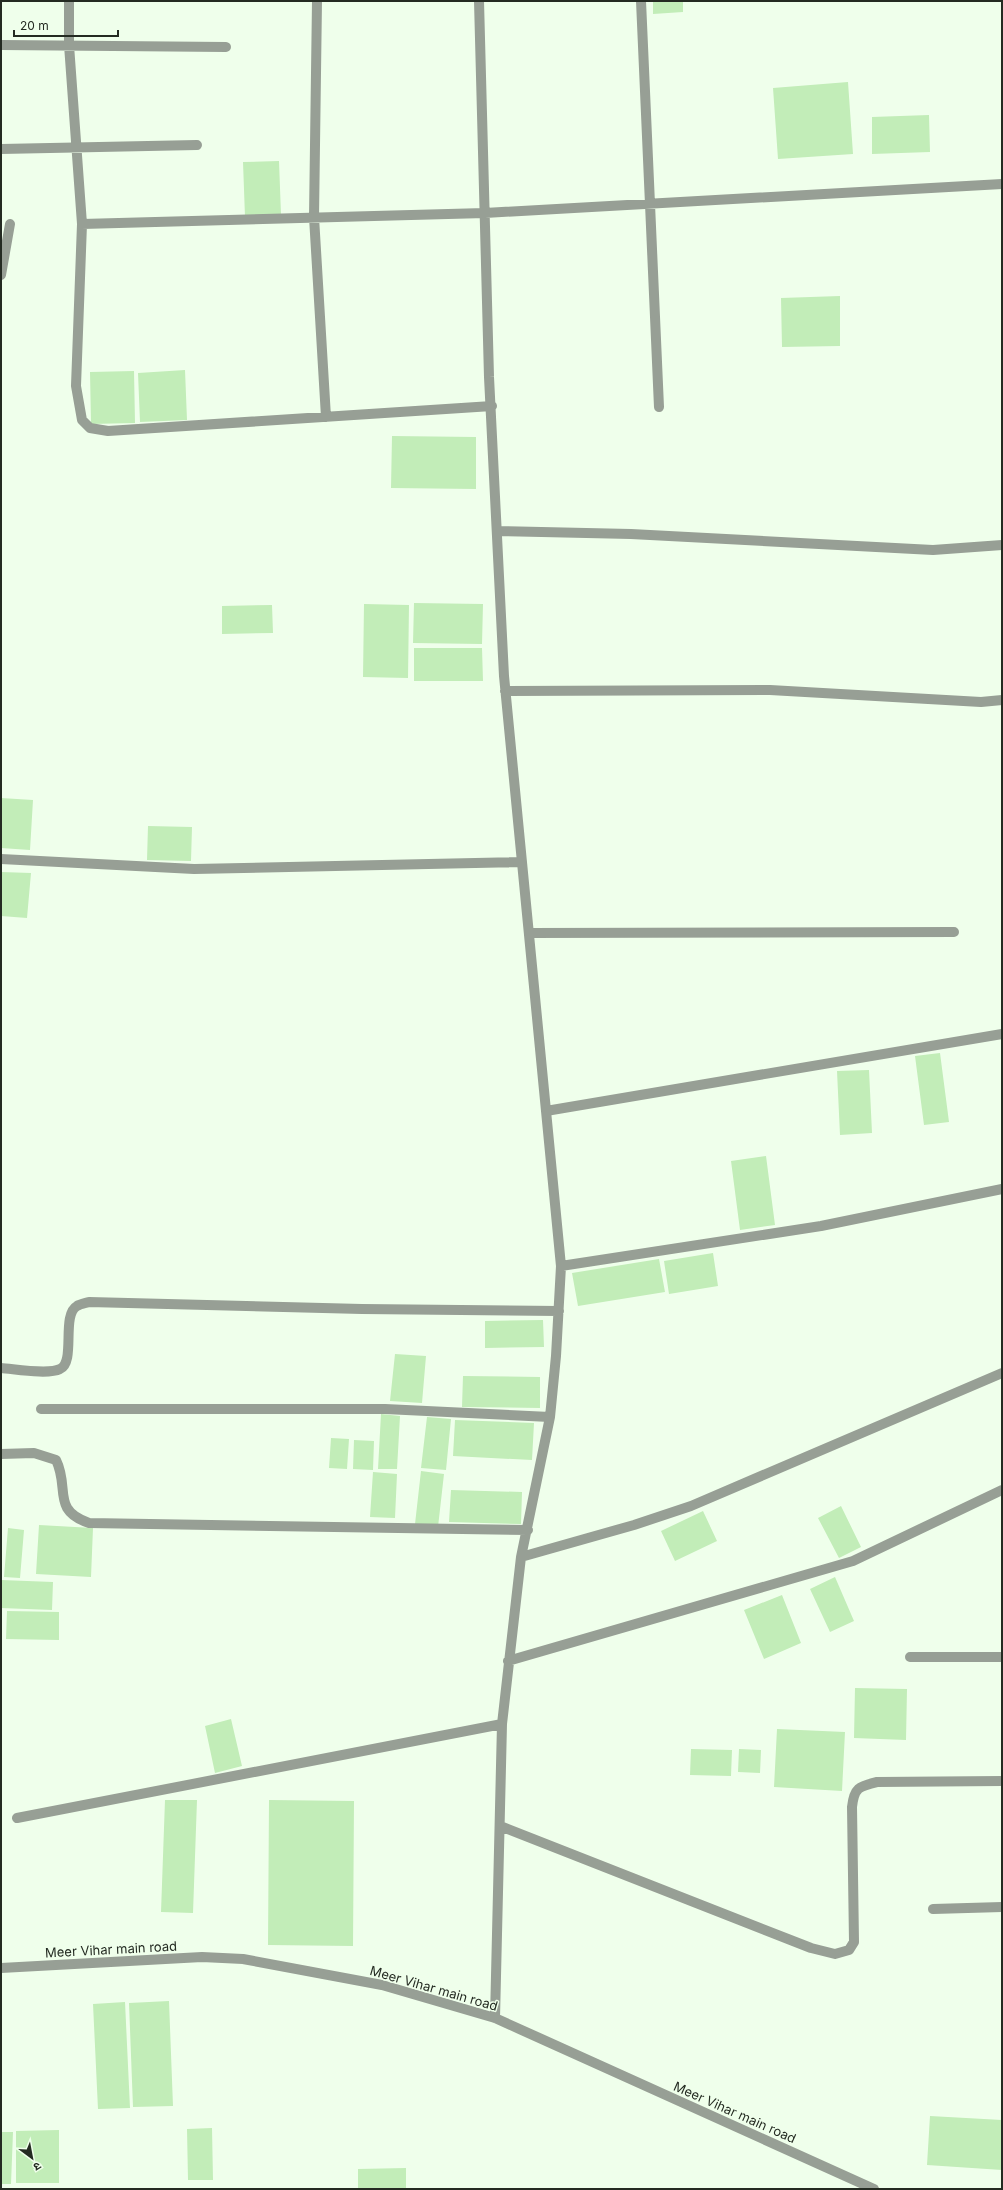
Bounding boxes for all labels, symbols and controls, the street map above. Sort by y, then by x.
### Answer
scale bar [14,12,118,38]
text: 20 m [20,18,49,33]
street label: Meer Vihar main road [45,1938,177,1960]
street label: Meer Vihar main road [368,1962,500,2014]
street label: Meer Vihar main road [671,2078,799,2146]
north arrow [12,2138,52,2178]
text: उ [30,2159,44,2174]

